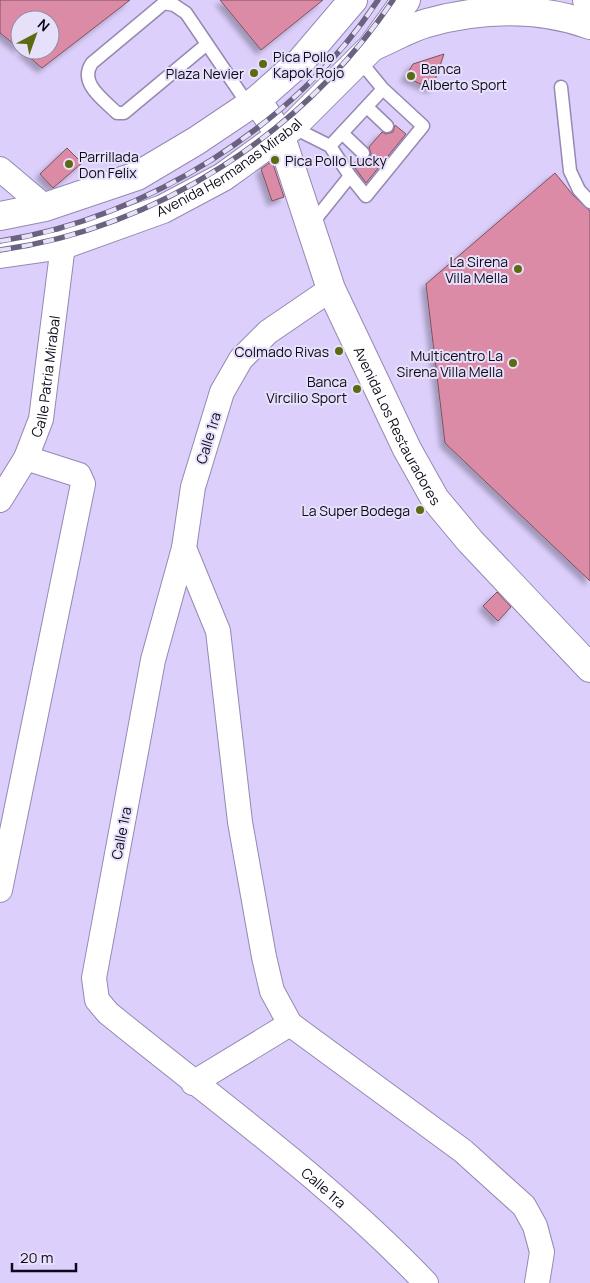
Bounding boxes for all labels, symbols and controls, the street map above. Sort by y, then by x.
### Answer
north arrow [10,10,60,60]
text: N [34,14,54,35]
place label: Pica Pollo Kapok Rojo [273,47,344,82]
marker: Pica Pollo Kapok Rojo [257,58,269,70]
place label: Banca Alberto Sport [421,59,507,94]
place label: Plaza Nevier [166,64,244,83]
marker: Plaza Nevier [248,67,260,79]
marker: Banca Alberto Sport [405,70,417,82]
street label: Avenida Hermanas Mirabal [154,114,305,220]
place label: Parrillada Don Felix [79,147,139,182]
place label: Pica Pollo Lucky [285,151,387,170]
marker: Pica Pollo Lucky [269,154,281,166]
marker: Parrillada Don Felix [63,158,75,170]
place label: La Sirena Villa Mella [445,252,508,287]
marker: La Sirena Villa Mella [512,263,524,275]
street label: Calle Patria Mirabal [25,314,63,440]
place label: Colmado Rivas [234,342,329,361]
street label: Avenida Los Restauradores [350,343,445,509]
marker: Colmado Rivas [333,345,345,357]
place label: Multicentro La Sirena Villa Mella [397,346,503,381]
marker: Multicentro La Sirena Villa Mella [507,357,519,369]
place label: Banca Vircilio Sport [266,372,347,407]
marker: Banca Vircilio Sport [351,383,363,395]
street label: Calle 1ra [191,410,225,466]
place label: La Super Bodega [302,501,410,520]
marker: La Super Bodega [414,504,426,516]
street label: Calle 1ra [107,805,135,861]
street label: Calle 1ra [298,1163,351,1212]
scale bar [12,1240,76,1272]
text: 20 m [20,1247,53,1268]

